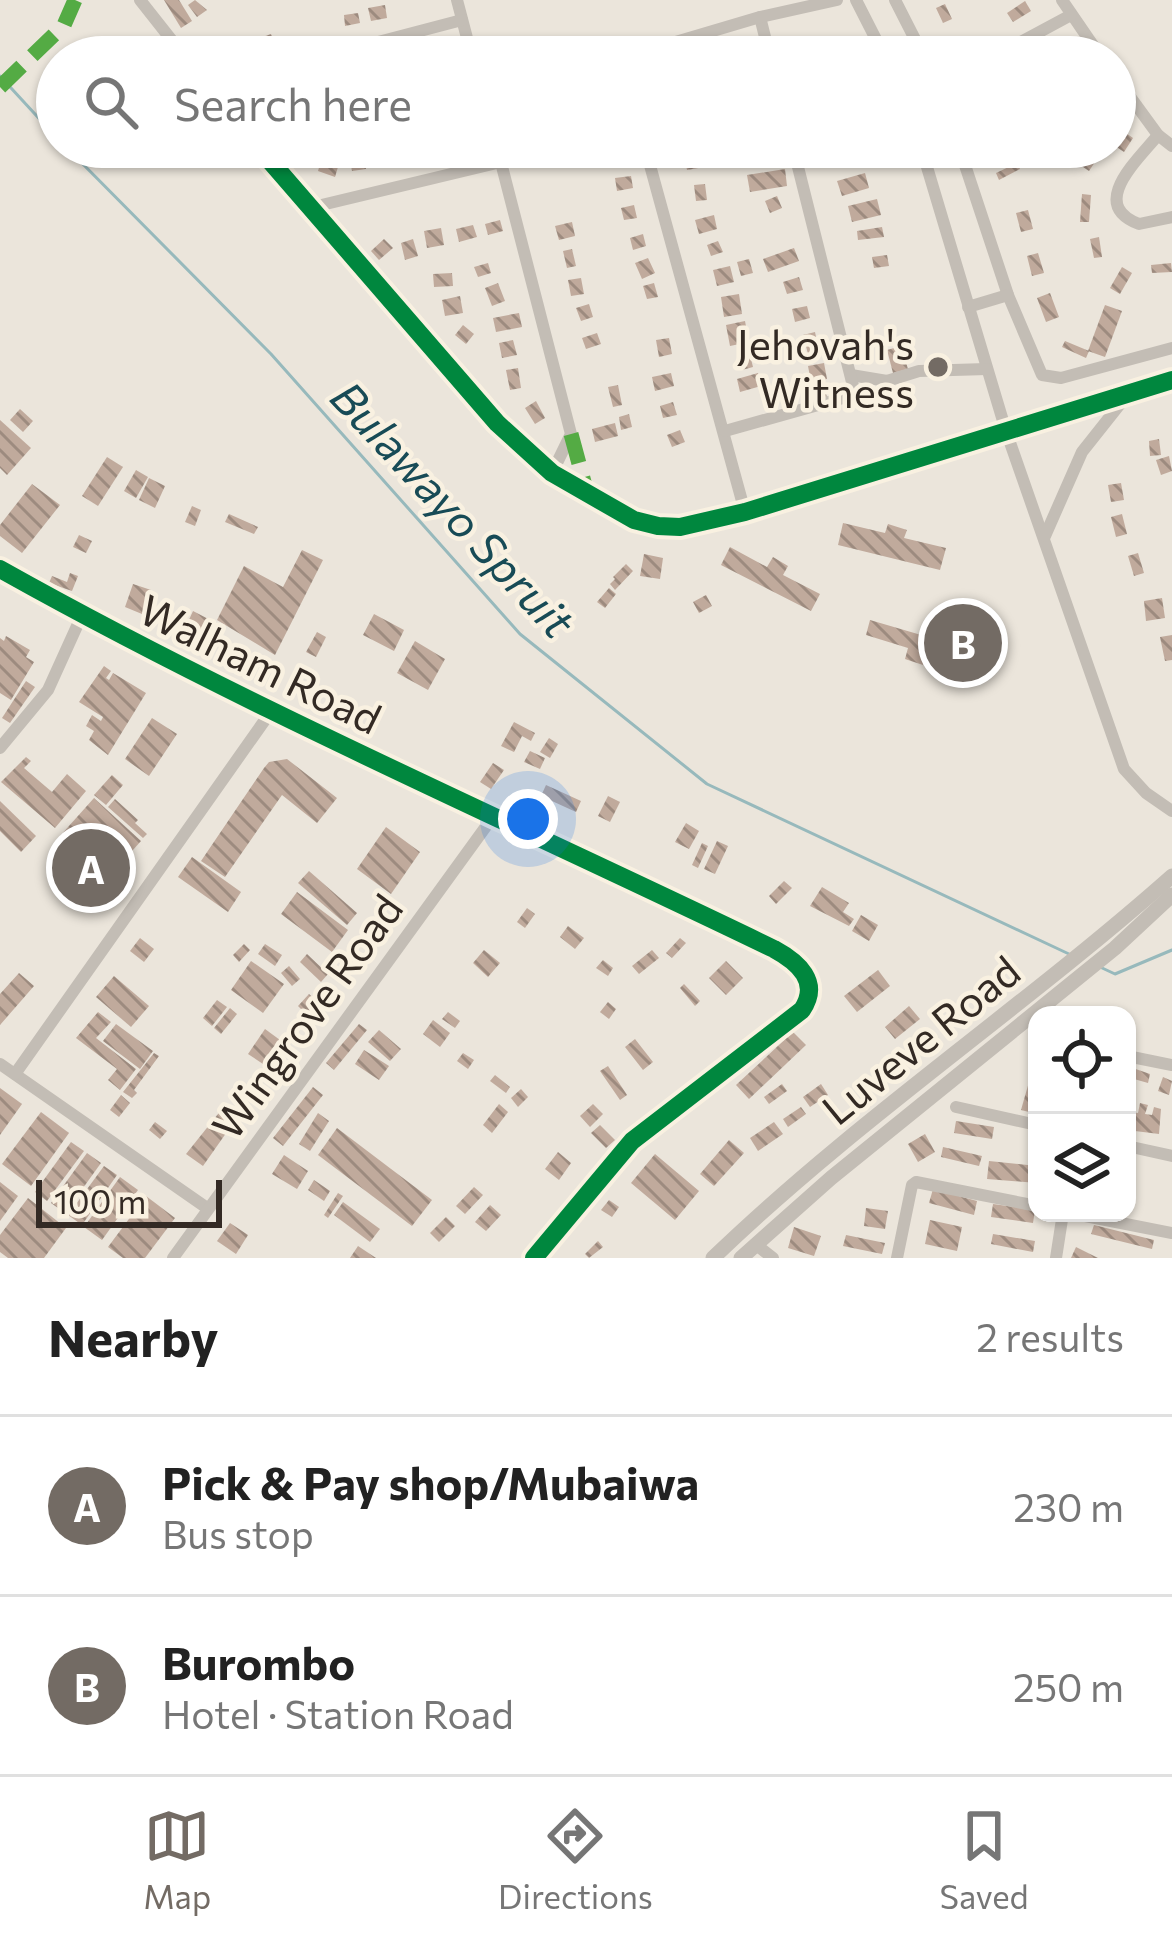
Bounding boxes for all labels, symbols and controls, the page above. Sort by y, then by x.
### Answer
search box [36,36,1136,168]
icon: search [78,69,144,135]
text: Search here [174,75,412,130]
place label: Jehovah's Witness [736,317,914,417]
marker: Jehovah's Witness [925,354,951,380]
water label: Bulawayo Spruit [321,368,588,649]
street label: Walham Road [132,582,390,744]
pin: B [924,598,1002,688]
your location [498,789,558,849]
pin: A [52,823,130,913]
street label: Wingrove Road [200,883,412,1149]
street label: Luveve Road [811,944,1029,1134]
map controls [1028,1006,1136,1222]
button: locate [1028,1006,1136,1114]
button: layers [1028,1114,1136,1222]
scale bar [36,1174,222,1227]
text: 100 m [54,1180,146,1221]
text: Nearby [48,1305,218,1368]
text: 2 results [976,1312,1124,1360]
text: Pick & Pay shop/Mubaiwa [162,1454,699,1509]
text: A [73,1482,101,1530]
text: 230 m [1013,1482,1124,1530]
text: Bus stop [162,1509,314,1557]
text: Burombo [162,1634,355,1689]
text: B [74,1662,100,1710]
text: 250 m [1013,1662,1124,1710]
text: Hotel · Station Road [162,1689,514,1737]
tab: Map [143,1803,211,1916]
tab: Directions [498,1803,653,1916]
tab: Saved [940,1803,1029,1916]

